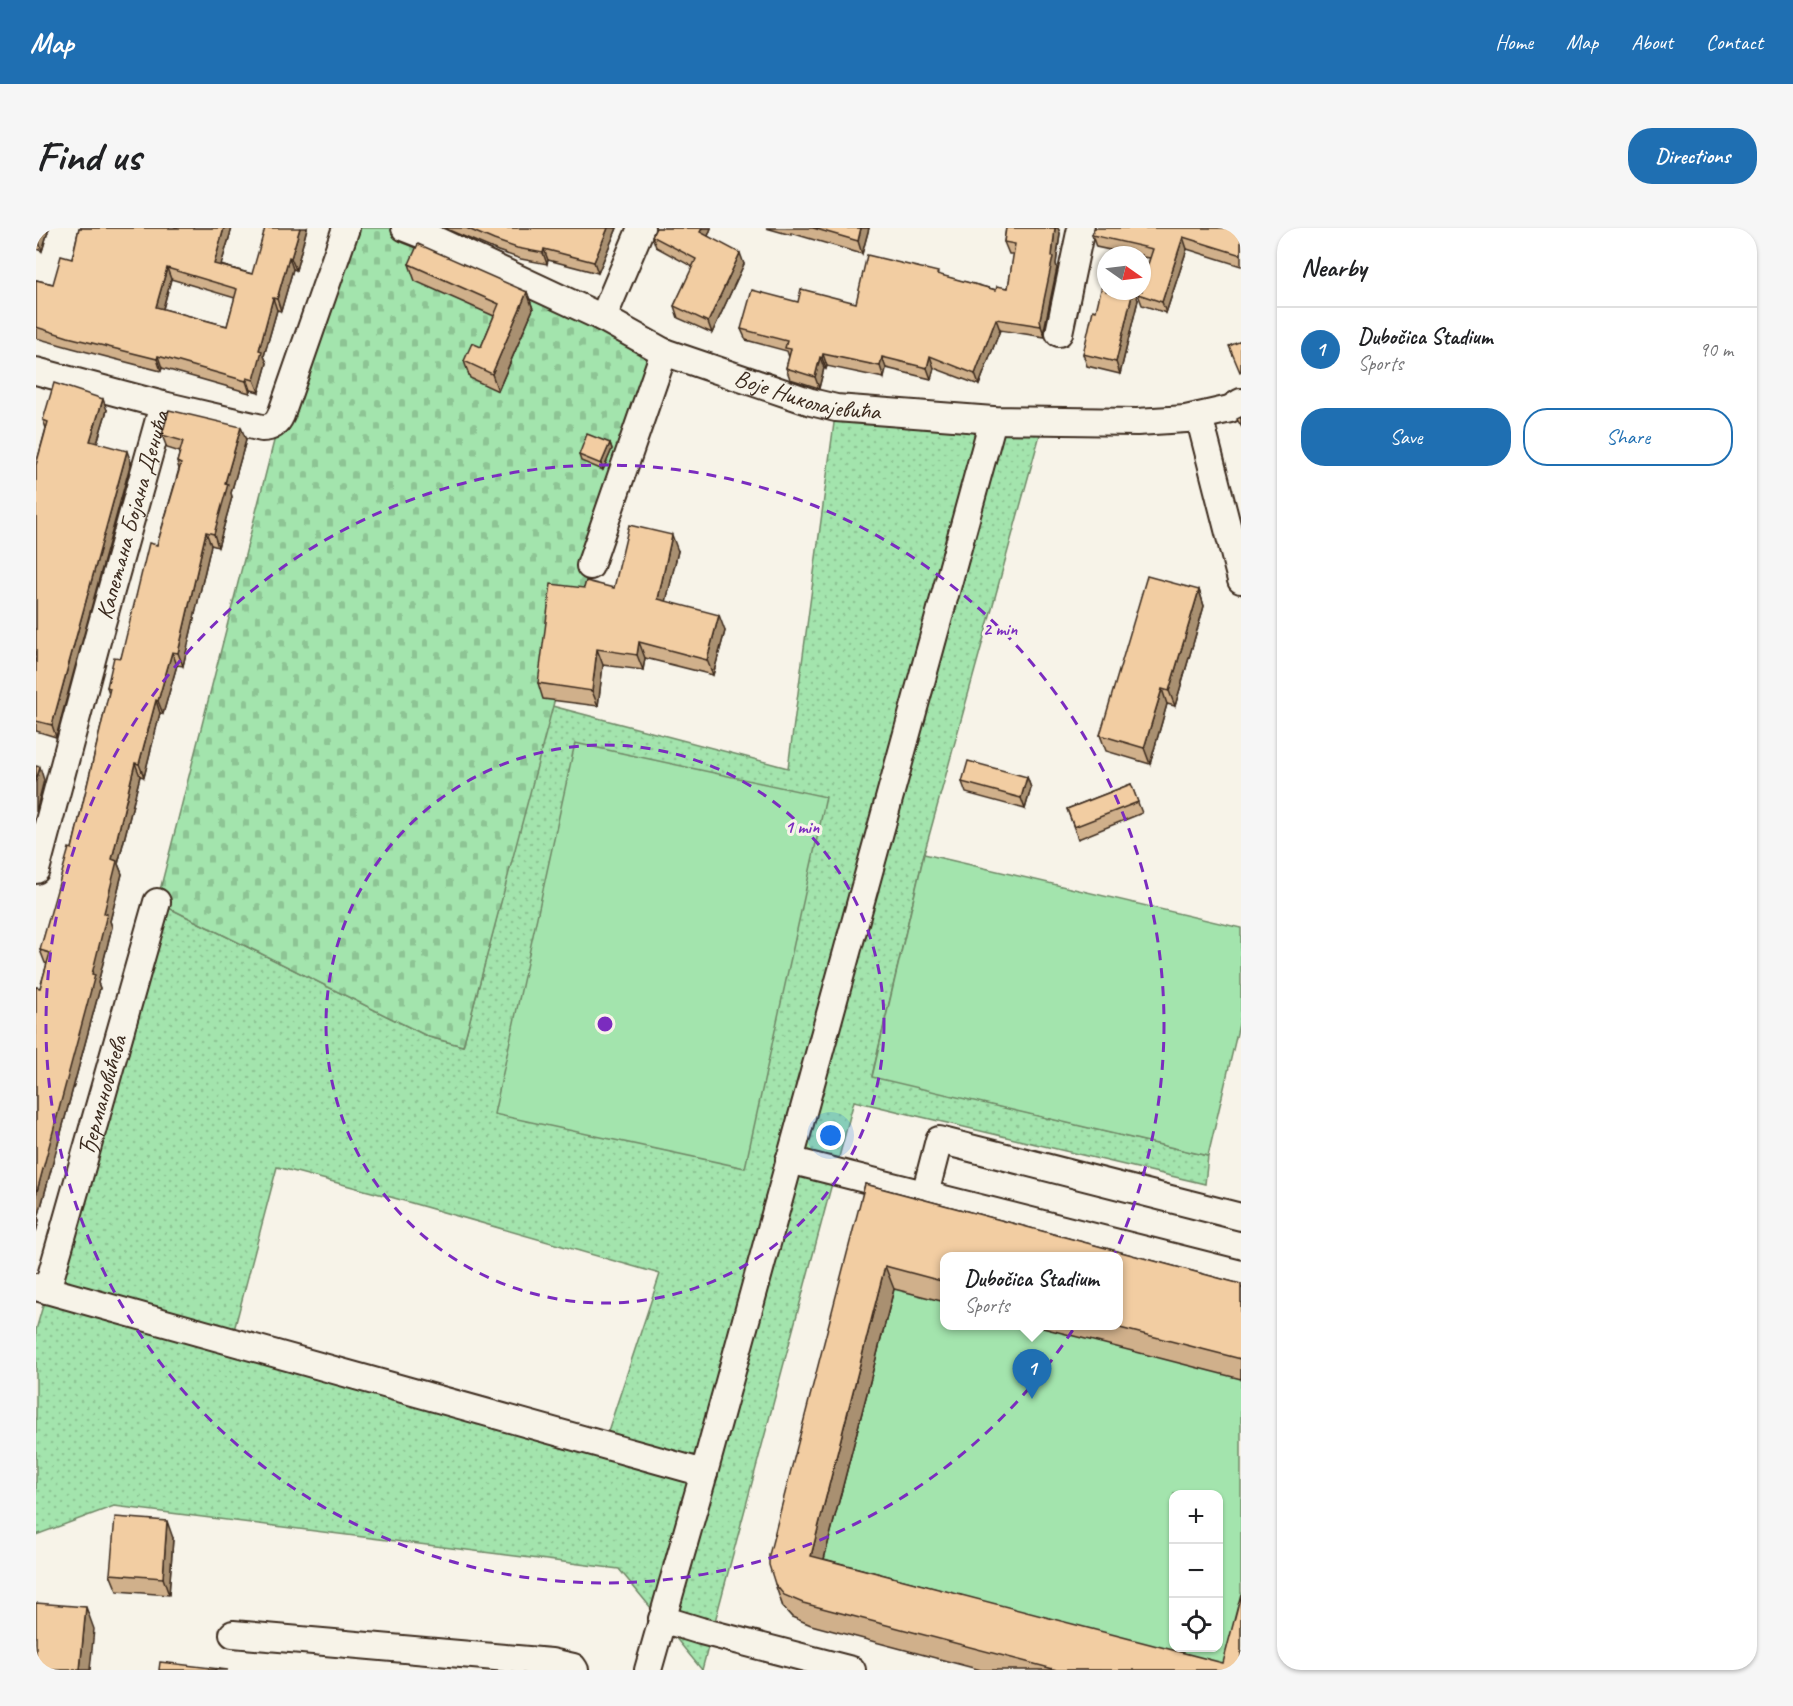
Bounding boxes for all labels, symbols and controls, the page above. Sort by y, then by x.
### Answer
text: Map [30,25,73,60]
text: Home [1495,29,1533,55]
text: Map [1566,29,1598,55]
text: About [1631,29,1673,55]
text: Contact [1706,29,1763,55]
button: Directions [1628,128,1757,184]
text: Find us [36,130,141,183]
north arrow [1097,246,1151,300]
text: Nearby [1301,251,1366,284]
text: Dubočica Stadium [1358,323,1492,351]
text: 1 [1316,337,1325,362]
text: 90 m [1699,337,1733,362]
text: Sports [1358,351,1403,376]
street label: Воје Николајевића [731,362,883,426]
street label: Капетана Бојана Денића [89,406,176,623]
button: Save [1301,408,1511,466]
button: Share [1523,408,1733,466]
text: 2 min [983,618,1018,640]
text: 1 min [785,816,820,838]
centre of rings [595,1014,615,1034]
street label: Ђермановићева [71,1031,134,1159]
your location [816,1121,845,1150]
popup [940,1252,1123,1330]
text: Dubočica Stadium [964,1265,1099,1293]
text: Sports [964,1293,1009,1318]
pin: 1 [1012,1350,1052,1399]
map controls [1169,1490,1223,1652]
button: + [1169,1490,1223,1544]
button: − [1169,1544,1223,1598]
button: locate [1169,1598,1223,1652]

